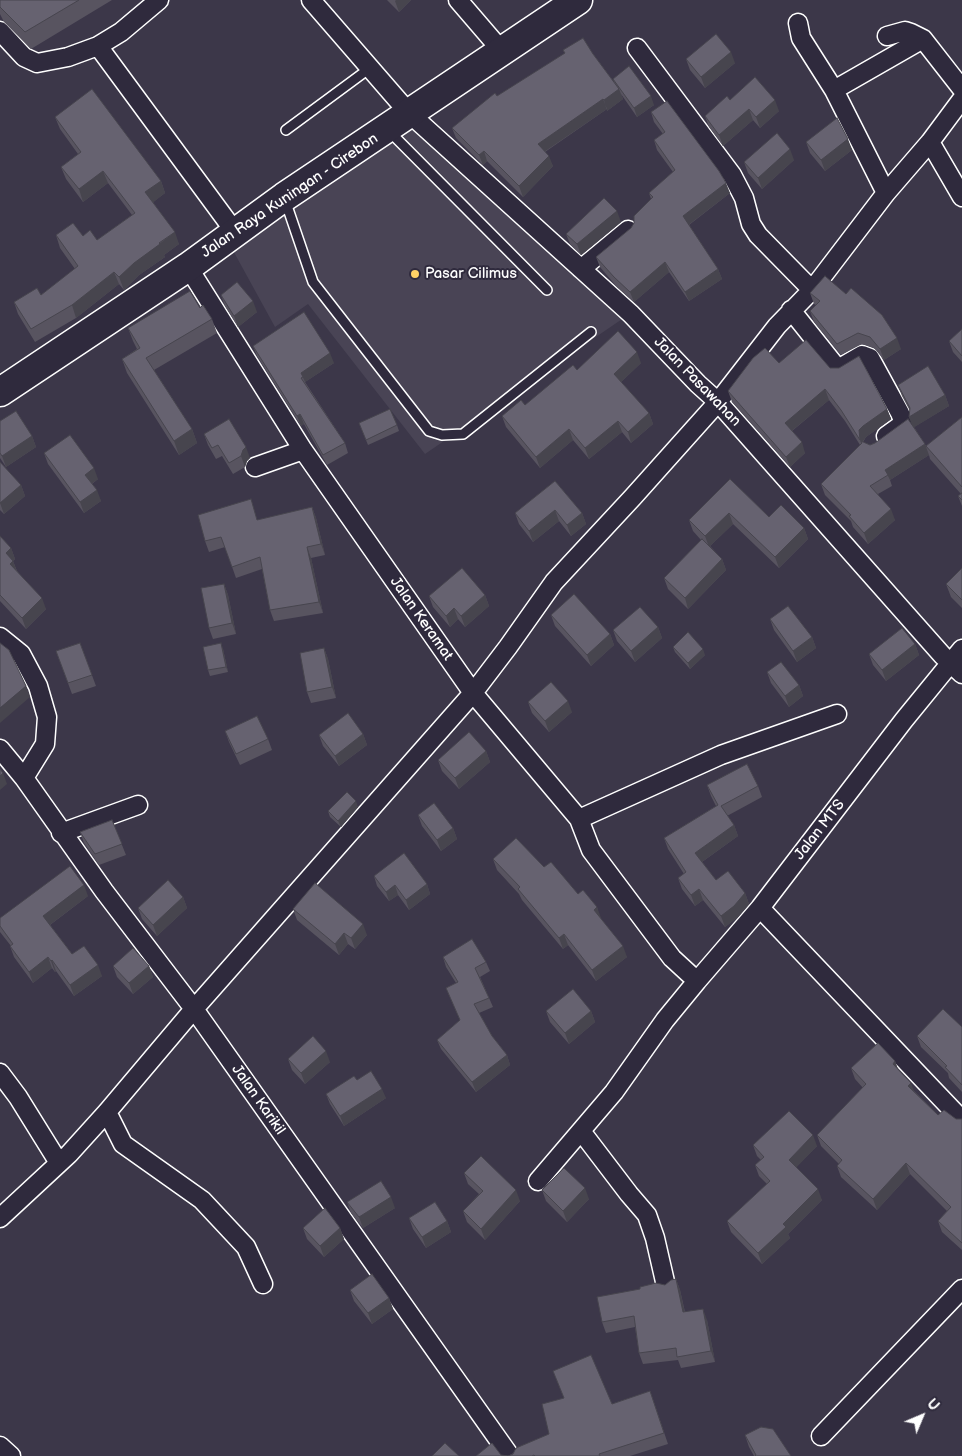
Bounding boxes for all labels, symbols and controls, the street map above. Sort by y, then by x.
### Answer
street label: Jalan Raya Kuningan - Cirebon [198,130,382,262]
place label: Pasar Cilimus [425,265,517,283]
marker: Pasar Cilimus [409,268,421,280]
street label: Jalan Pasawahan [650,334,744,430]
street label: Jalan Keramat [386,574,456,664]
street label: Jalan MTS [791,796,849,864]
street label: Jalan Karikil [227,1062,289,1138]
north arrow [897,1391,947,1441]
text: U [923,1396,942,1415]

